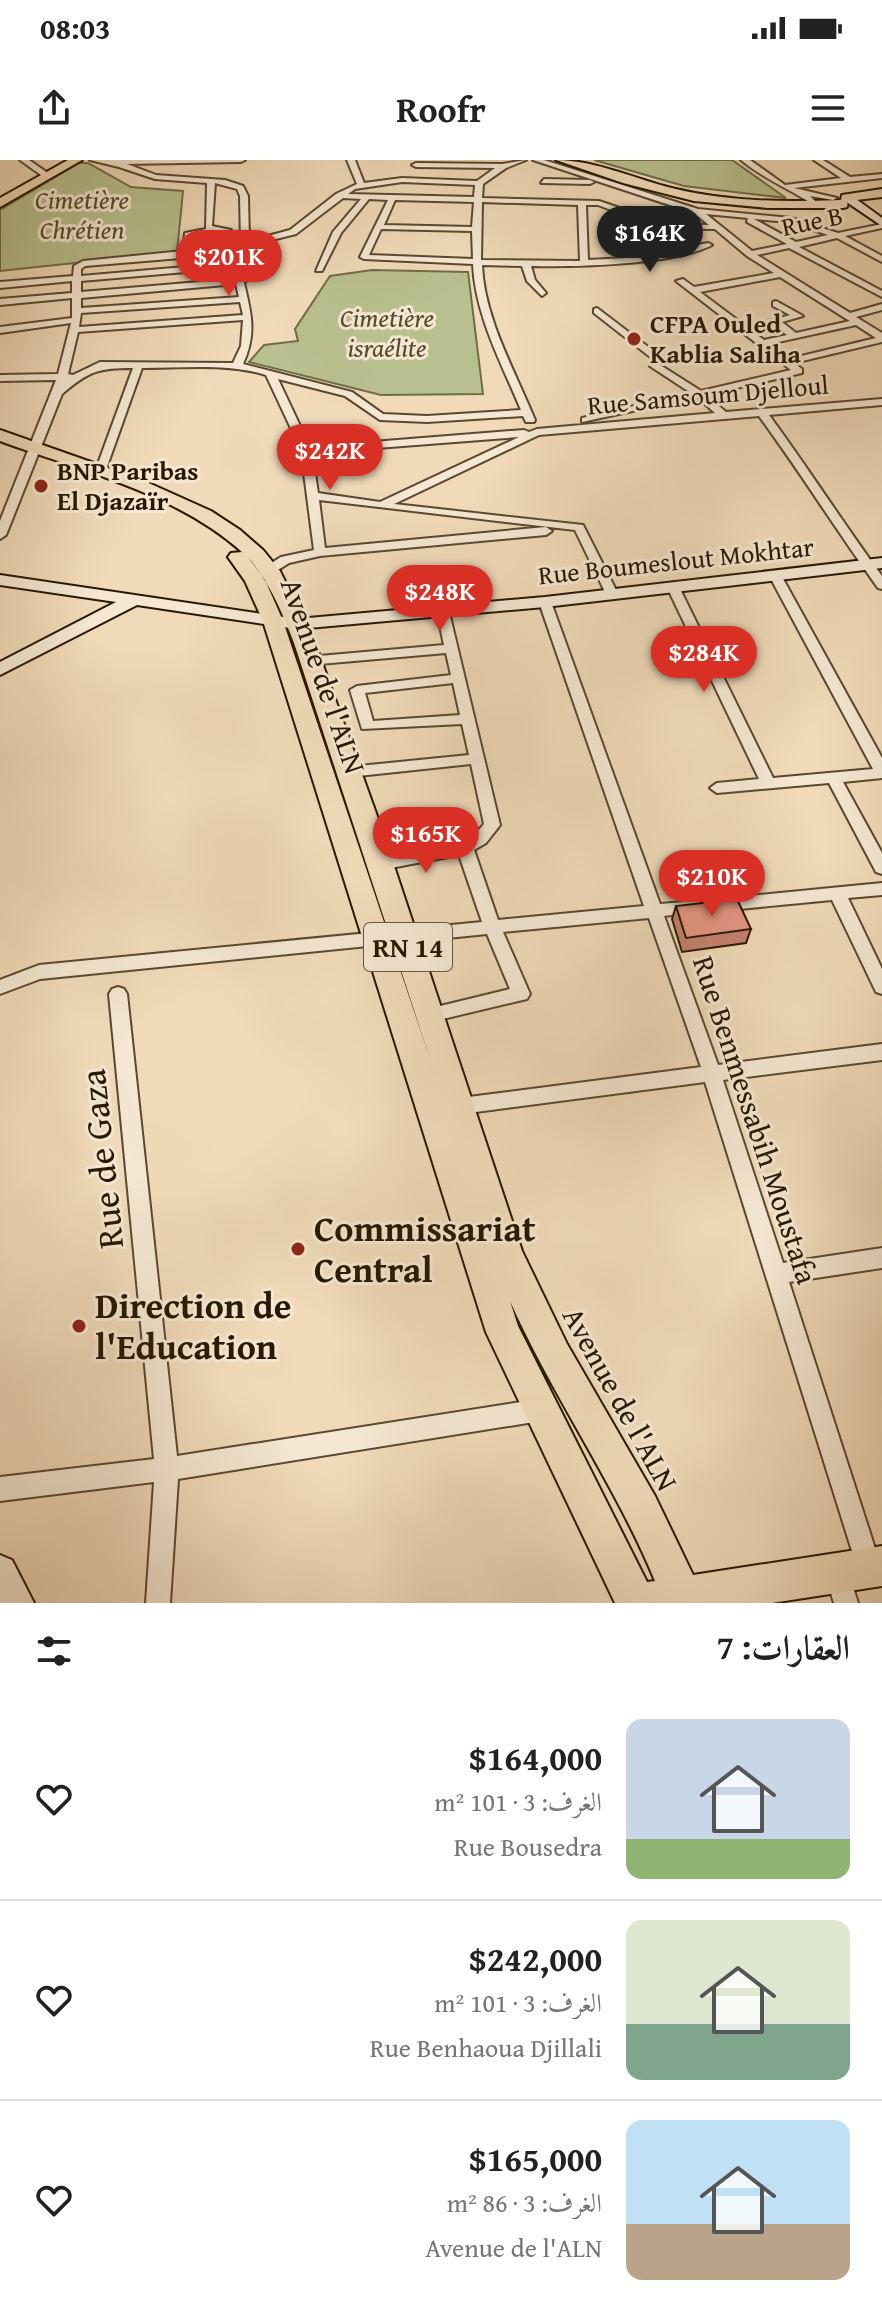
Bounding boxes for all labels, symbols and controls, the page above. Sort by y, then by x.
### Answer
text: 08:03 [40,6,111,50]
text: Roofr [396,82,486,135]
icon: share [32,86,76,130]
icon: menu [806,86,850,130]
park label: Cimetière Chrétien [35,180,129,249]
street label: Rue B [778,195,846,246]
pin: $164K [594,206,706,274]
text: $164K [615,212,685,251]
pin: $201K [173,230,285,298]
text: $201K [194,236,264,275]
park label: Cimetière israélite [340,298,434,367]
place label: CFPA Ouled Kablia Saliha [650,304,802,373]
marker: CFPA Ouled Kablia Saliha [625,330,643,348]
street label: Rue Samsoum Djelloul [586,365,830,424]
pin: $242K [274,424,386,492]
text: $242K [295,430,365,469]
place label: BNP Paribas El Djazaïr [57,451,198,520]
marker: BNP Paribas El Djazaïr [32,477,50,495]
street label: Rue Boumeslout Mokhtar [536,527,816,594]
pin: $248K [384,565,496,633]
text: $248K [405,571,475,610]
street label: Avenue de l'ALN [270,572,378,779]
pin: $284K [648,626,760,694]
text: $284K [669,632,739,671]
pin: $165K [370,807,482,875]
text: $165K [391,813,461,852]
pin: $210K [656,850,768,918]
text: $210K [677,856,747,895]
road number: RN 14 [364,923,452,971]
street label: Rue Benmessabih Moustafa [682,950,830,1289]
street label: Rue de Gaza [65,1067,136,1251]
place label: Commissariat Central [314,1201,536,1295]
marker: Commissariat Central [289,1240,307,1258]
place label: Direction de l'Education [95,1278,291,1372]
street label: Avenue de l'ALN [552,1299,690,1498]
marker: Direction de l'Education [70,1317,88,1335]
text: العقارات: 7 [716,1622,850,1671]
icon: filters [32,1629,76,1673]
text: $164,000 [469,1733,602,1782]
icon: home [690,1751,786,1847]
icon: heart [32,1777,76,1821]
text: الغرف: 3 · 101 m² [434,1782,602,1821]
text: Rue Bousedra [454,1827,602,1866]
text: $242,000 [469,1934,602,1983]
icon: home [690,1952,786,2048]
icon: heart [32,1978,76,2022]
text: الغرف: 3 · 101 m² [434,1983,602,2022]
text: Rue Benhaoua Djillali [370,2028,602,2067]
text: $165,000 [469,2134,602,2183]
icon: home [690,2152,786,2248]
icon: heart [32,2178,76,2222]
text: الغرف: 3 · 86 m² [447,2183,602,2222]
text: Avenue de l'ALN [425,2228,602,2267]

